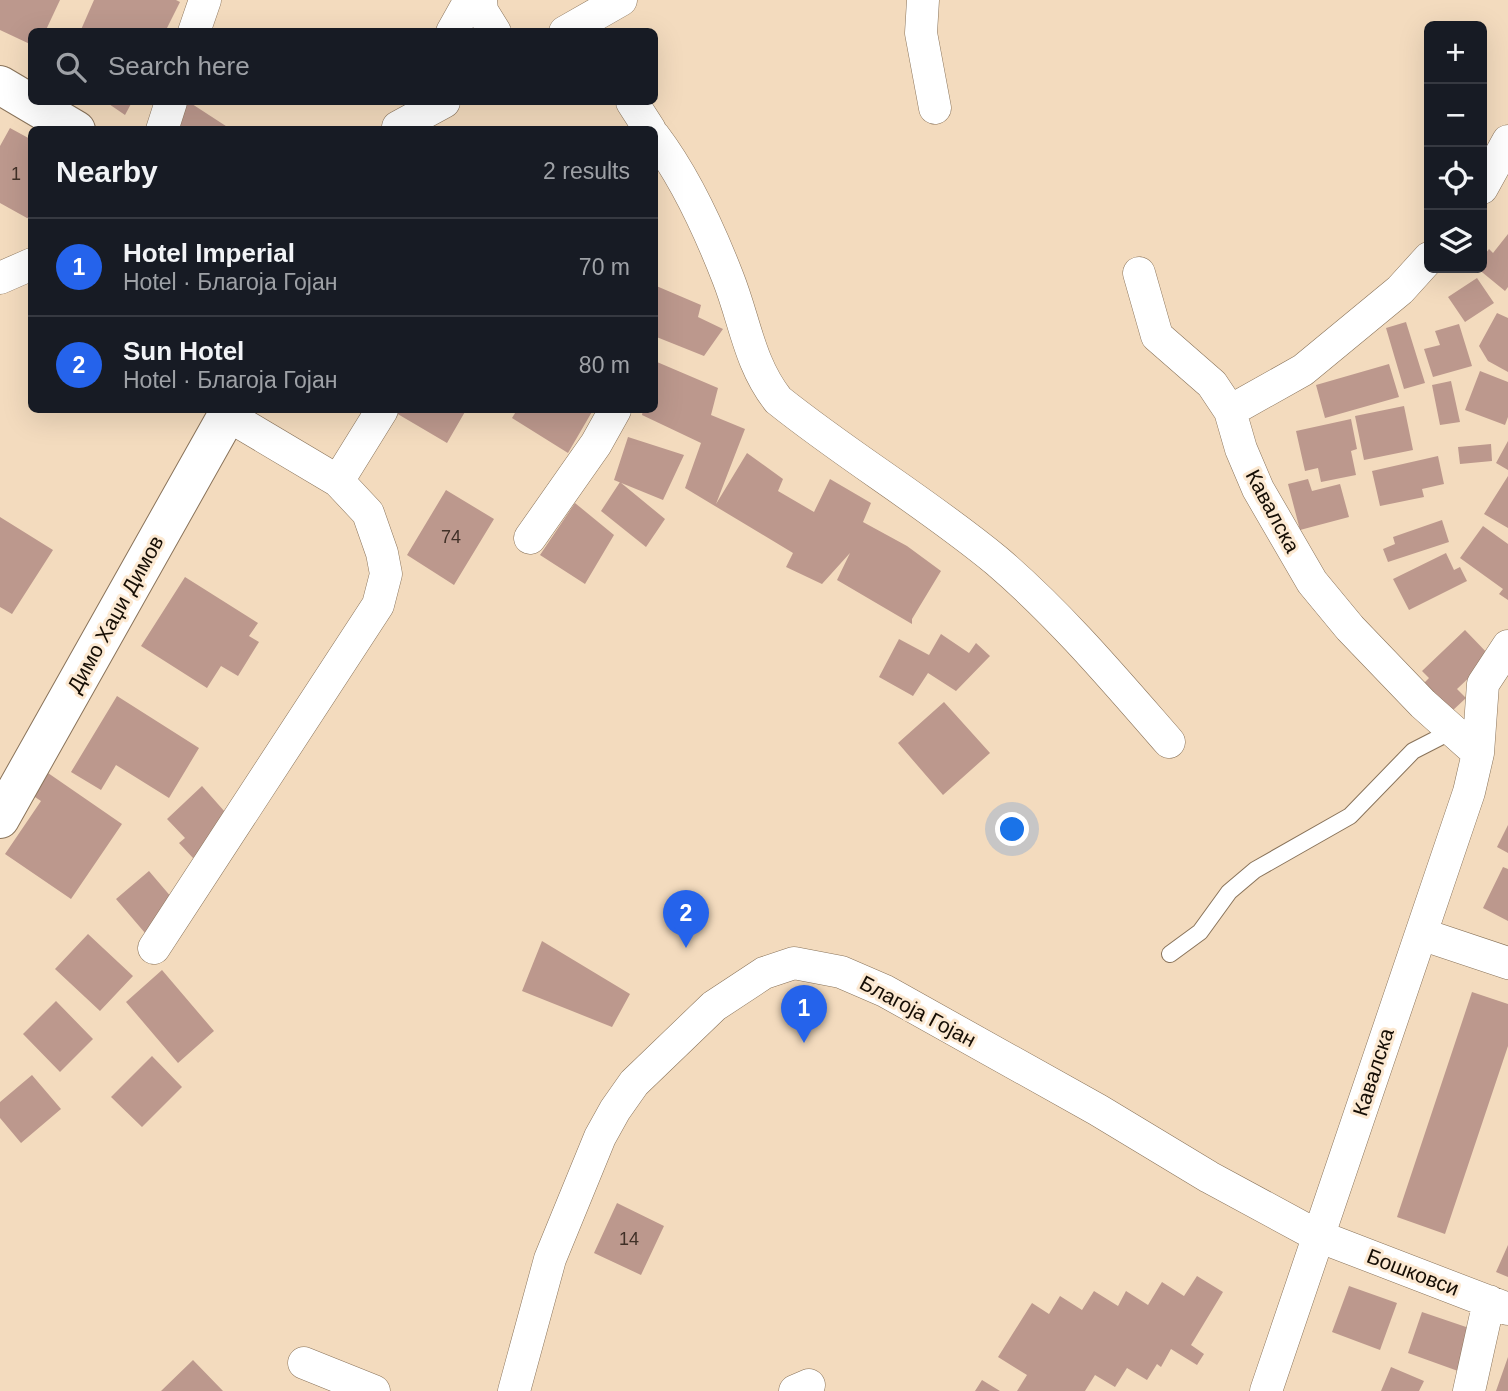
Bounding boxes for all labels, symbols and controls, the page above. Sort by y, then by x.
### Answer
map controls [1424,21,1487,273]
button: + [1424,21,1487,84]
search box [28,28,658,105]
icon: search [52,48,90,86]
text: Search here [108,51,250,81]
button: − [1424,84,1487,147]
button: locate [1424,147,1487,210]
text: Nearby [56,155,158,188]
text: 2 results [543,158,630,184]
house number: 1 [11,164,21,184]
button: layers [1424,210,1487,273]
text: Hotel Imperial [123,238,295,268]
text: 1 [73,254,85,280]
text: 70 m [579,254,630,280]
text: Hotel · Благоја Гојан [123,269,337,295]
text: Sun Hotel [123,336,244,366]
text: 2 [73,352,85,378]
text: 80 m [579,352,630,378]
text: Hotel · Благоја Гојан [123,367,337,393]
street label: Кавалска [1242,466,1305,557]
house number: 74 [441,527,461,547]
street label: Димо Хаџи Димов [62,531,168,697]
your location [995,812,1029,846]
pin: 2 [663,890,709,948]
street label: Благоја Гојан [856,971,980,1051]
pin: 1 [781,985,827,1043]
street label: Кавалска [1348,1025,1398,1119]
house number: 14 [619,1229,639,1249]
street label: Бошковси [1364,1244,1462,1300]

